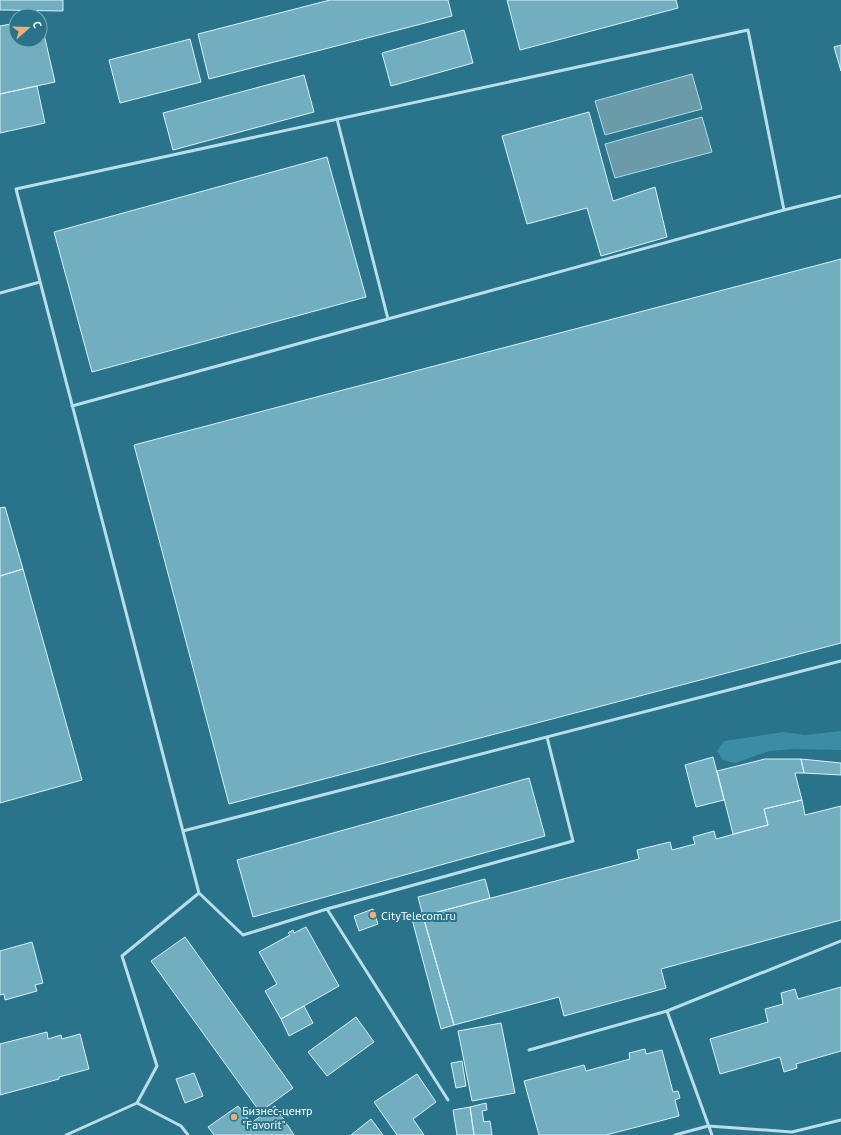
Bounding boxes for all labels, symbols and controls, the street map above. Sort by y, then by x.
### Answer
north arrow [8,8,48,48]
text: С [30,19,45,30]
place label: CityTelecom.ru [381,908,456,923]
marker: CityTelecom.ru [368,910,378,920]
place label: Бизнес-центр "Favorit" [242,1103,313,1132]
marker: Бизнес-центр "Favorit" [229,1112,239,1122]

